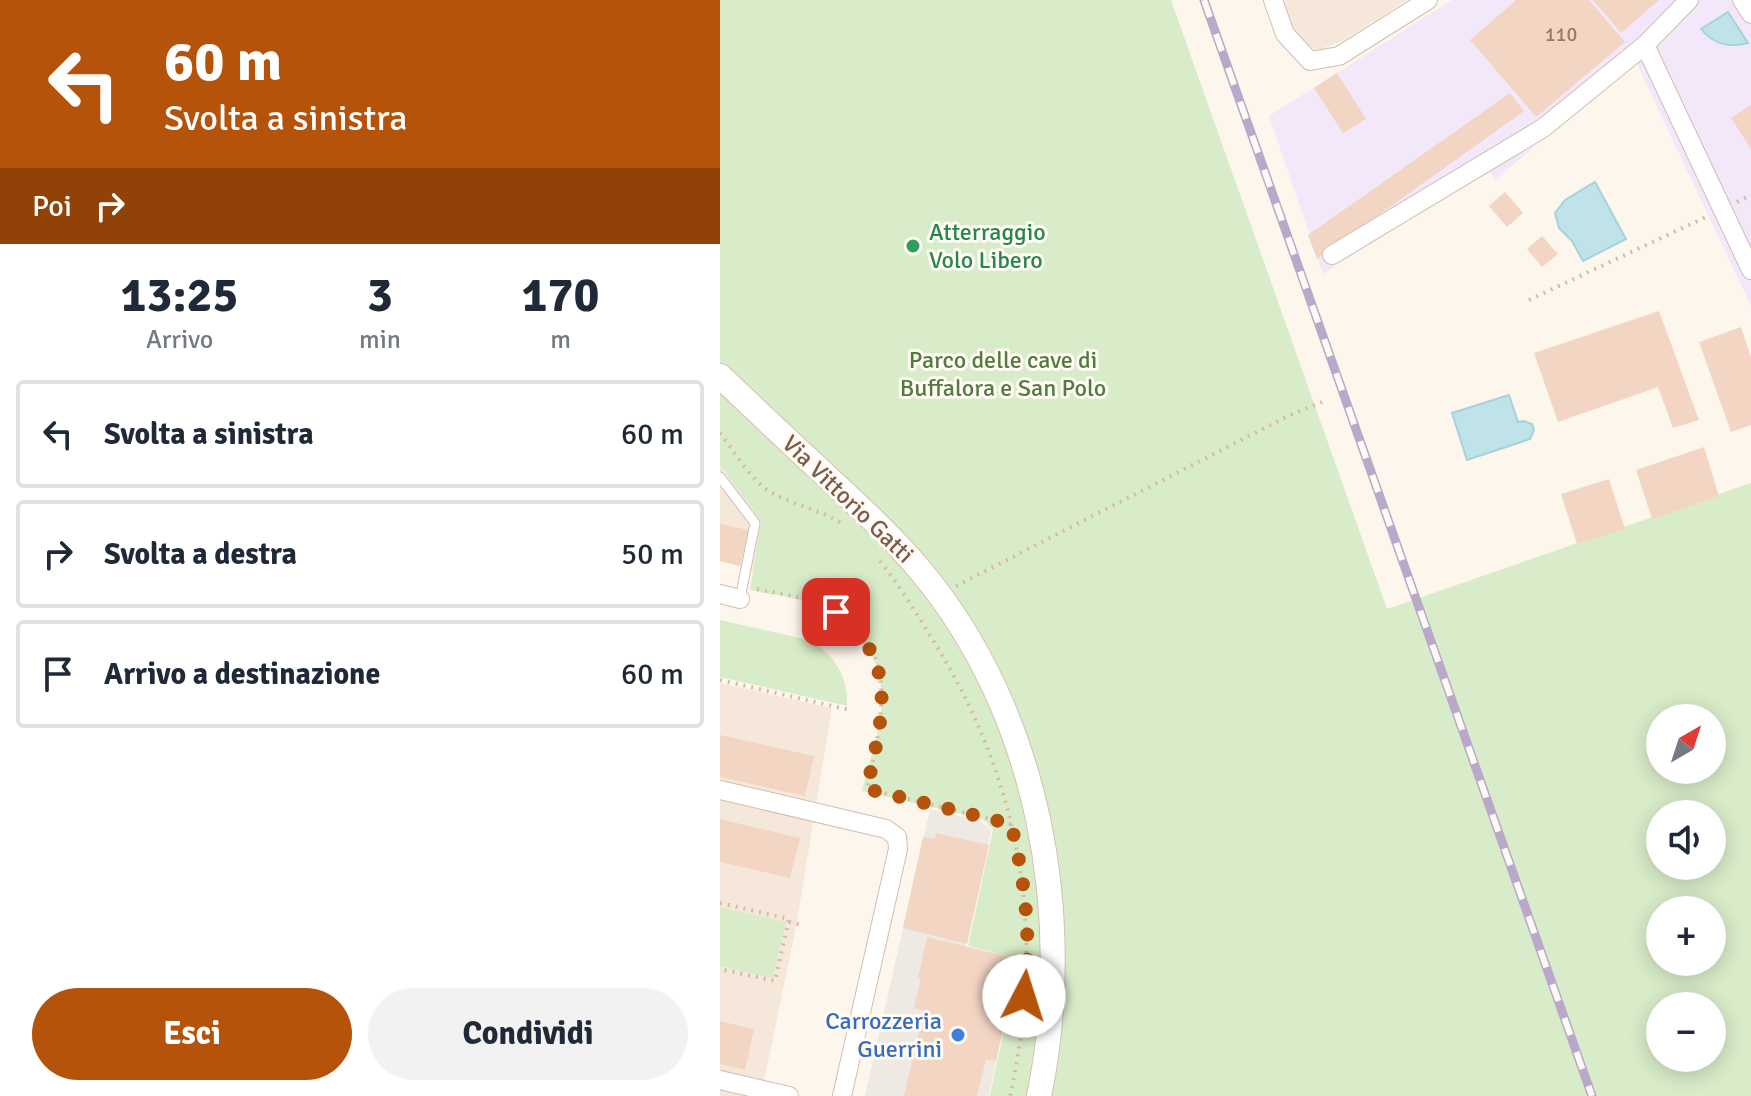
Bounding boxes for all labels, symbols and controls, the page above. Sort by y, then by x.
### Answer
house number: 110 [1545,22,1577,47]
text: 60 m [164,27,282,96]
icon: left [32,32,136,136]
text: Svolta a sinistra [164,96,407,141]
icon: right [88,184,132,228]
text: Poi [32,188,72,225]
place label: Atterraggio Volo Libero [929,217,1046,275]
marker: Atterraggio Volo Libero [904,237,922,255]
text: 13:25 [121,266,238,325]
text: 3 [367,266,393,325]
text: 170 [522,266,599,325]
text: Arrivo [146,324,213,356]
text: min [359,324,401,356]
text: m [550,324,571,356]
park label: Parco delle cave di Buffalora e San Polo [900,345,1106,403]
icon: left [36,412,80,456]
text: Svolta a sinistra [104,416,314,453]
text: 60 m [621,416,684,453]
street label: Via Vittorio Gatti [776,429,920,569]
icon: right [36,532,80,576]
text: Svolta a destra [104,536,297,573]
text: 50 m [621,536,684,573]
pin [802,578,870,646]
icon: arrive [814,590,858,634]
icon: arrive [36,652,80,696]
text: Arrivo a destinazione [104,656,380,693]
text: 60 m [621,656,684,693]
north arrow [1646,704,1726,784]
map controls [1646,704,1726,1072]
button: sound [1646,800,1726,880]
button: + [1646,896,1726,976]
position arrow [982,954,1066,1038]
button: Esci [32,988,352,1080]
button: Condividi [368,988,688,1080]
button: − [1646,992,1726,1072]
place label: Carrozzeria Guerrini [825,1006,942,1064]
marker: Carrozzeria Guerrini [949,1026,967,1044]

